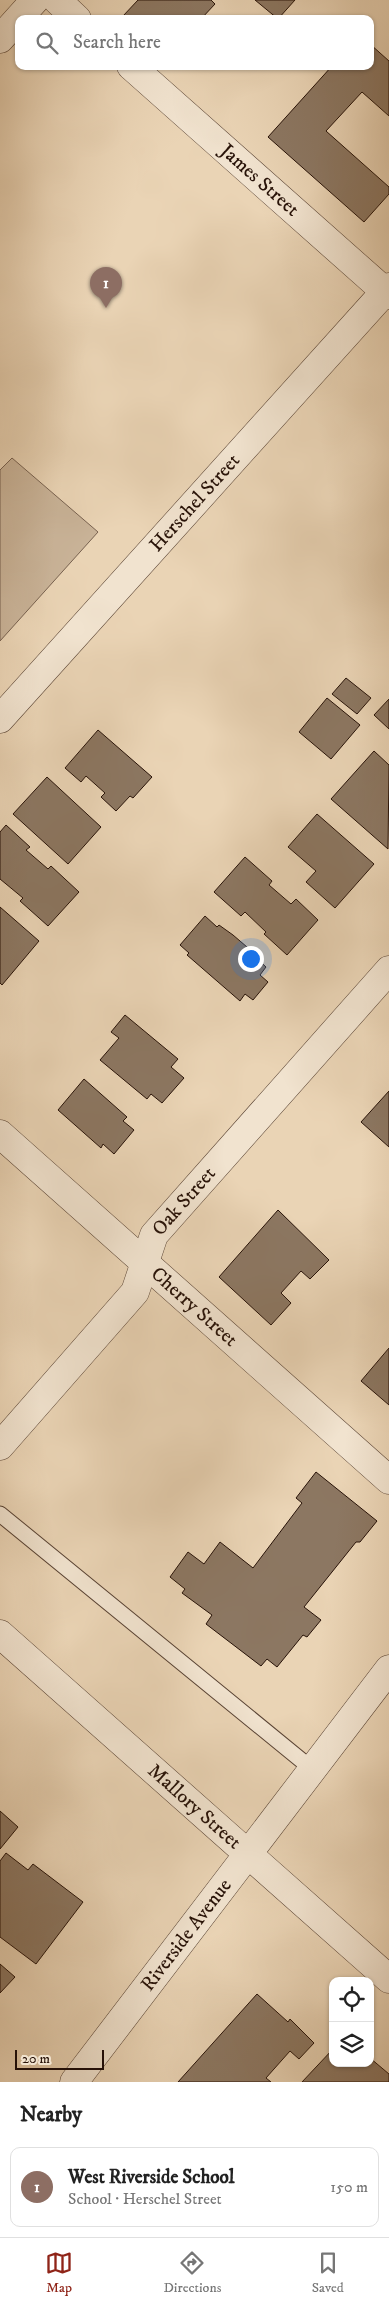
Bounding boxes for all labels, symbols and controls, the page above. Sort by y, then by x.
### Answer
search box [15,15,374,70]
icon: search [33,29,61,57]
text: Search here [73,31,161,54]
street label: James Street [213,137,304,222]
pin: 1 [90,267,122,308]
street label: Herschel Street [144,448,245,557]
your location [238,946,264,972]
street label: Oak Street [147,1161,221,1241]
street label: Cherry Street [146,1262,243,1352]
street label: Mallory Street [142,1758,247,1855]
street label: Riverside Avenue [135,1874,237,1996]
map controls [329,1977,374,2067]
button: locate [329,1977,374,2022]
button: layers [329,2022,374,2067]
scale bar [15,2047,104,2070]
text: 20 m [22,2050,50,2068]
text: Nearby [20,2102,82,2128]
text: West Riverside School [68,2166,234,2189]
text: 1 [34,2177,40,2197]
text: 150 m [330,2177,368,2197]
text: School · Herschel Street [68,2189,222,2209]
tab: Map [45,2249,73,2297]
tab: Directions [163,2249,221,2297]
tab: Saved [312,2249,344,2297]

